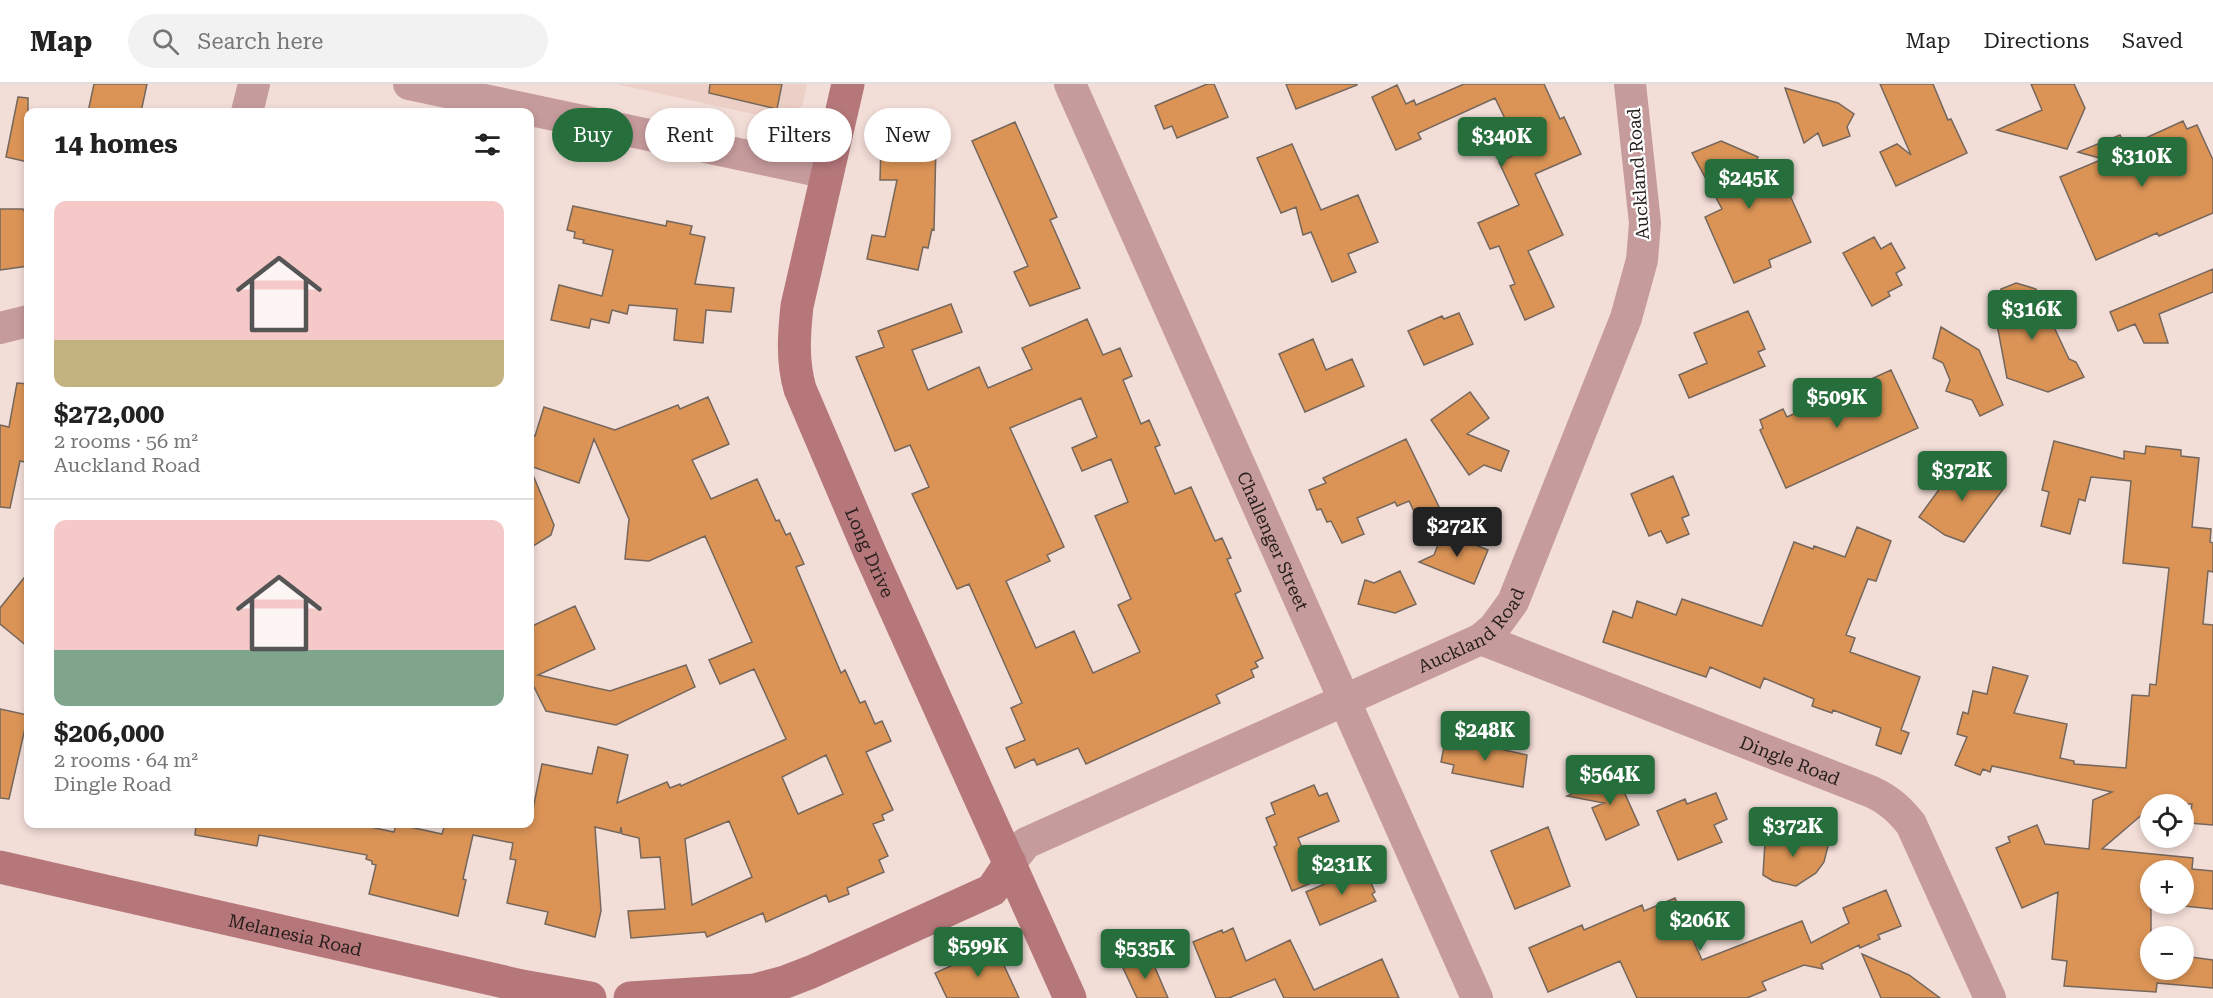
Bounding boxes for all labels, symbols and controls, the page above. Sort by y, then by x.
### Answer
search box [128,14,548,68]
text: Map [30,25,92,58]
icon: search [149,25,182,58]
text: Search here [197,29,323,54]
text: Map [1906,29,1950,53]
text: Directions [1983,29,2089,53]
text: Saved [2122,29,2183,53]
street label: Auckland Road [1623,107,1653,241]
chip: Buy [552,108,633,162]
chip: Rent [645,108,735,162]
chip: Filters [747,108,852,162]
chip: New [864,108,951,162]
pin: $340K [1460,117,1544,168]
text: $340K [1472,124,1532,148]
icon: filters [471,128,504,161]
text: 14 homes [54,129,178,159]
pin: $310K [2100,137,2184,188]
text: $310K [2112,144,2172,168]
pin: $245K [1707,159,1791,210]
text: $245K [1719,166,1779,190]
icon: home [225,240,333,348]
pin: $316K [1990,290,2074,341]
text: $316K [2002,297,2062,321]
pin: $509K [1795,378,1879,429]
text: $509K [1807,385,1867,409]
text: $272,000 [54,399,164,429]
text: 2 rooms · 56 m² [54,429,198,453]
pin: $372K [1920,451,2004,502]
text: Auckland Road [54,453,201,477]
text: $372K [1932,458,1992,482]
street label: Challenger Street [1233,468,1314,614]
street label: Long Drive [841,504,899,600]
pin: $272K [1415,507,1499,558]
text: $272K [1427,514,1487,538]
icon: home [225,559,333,667]
street label: Auckland Road [1414,584,1528,677]
pin: $248K [1443,711,1527,762]
text: $206,000 [54,718,164,748]
text: $248K [1455,718,1515,742]
street label: Dingle Road [1737,731,1844,789]
text: 2 rooms · 64 m² [54,748,198,772]
pin: $564K [1568,755,1652,806]
text: $564K [1580,762,1640,786]
text: Dingle Road [54,772,171,796]
map controls [2140,794,2194,980]
button: locate [2140,794,2194,848]
pin: $372K [1751,807,1835,858]
text: $372K [1763,814,1823,838]
pin: $231K [1300,845,1384,896]
text: $231K [1312,852,1372,876]
button: + [2140,860,2194,914]
pin: $206K [1658,901,1742,952]
text: $206K [1670,908,1730,932]
street label: Melanesia Road [227,909,365,960]
button: − [2140,926,2194,980]
pin: $599K [936,927,1020,978]
pin: $535K [1103,929,1187,980]
text: $599K [948,934,1008,958]
text: $535K [1115,936,1175,960]

